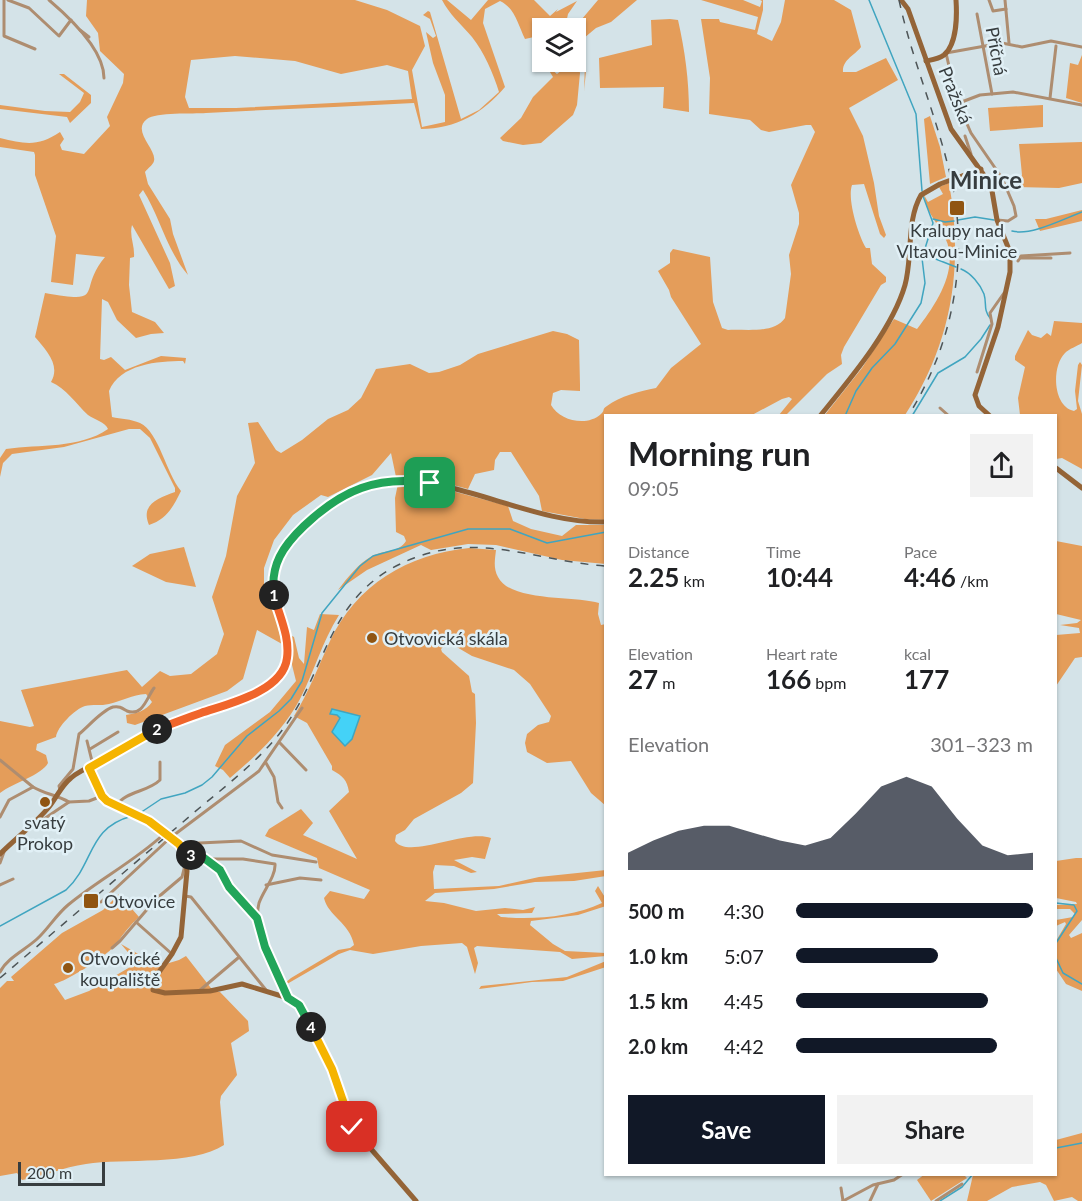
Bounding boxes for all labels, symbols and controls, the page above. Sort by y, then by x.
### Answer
map controls [532,18,586,72]
button: layers [532,18,586,72]
street label: Příčná [982,25,1012,77]
street label: Pražská [935,63,977,127]
district label: Minice [950,165,1022,194]
marker: Kralupy nad Vltavou-Minice [948,199,966,217]
place label: Kralupy nad Vltavou-Minice [897,219,1017,262]
text: Morning run [628,433,811,473]
button: share [970,434,1033,497]
pin [404,457,455,508]
icon: arrive [413,466,446,499]
text: 09:05 [628,476,679,500]
text: Distance [628,542,689,561]
text: Time [766,542,801,561]
text: Pace [904,542,937,561]
text: 2.25 [628,561,679,593]
text: 10:44 [766,561,833,593]
text: 4:46 [904,561,956,593]
text: km [679,571,705,590]
text: /km [956,571,989,590]
pin: 1 [259,580,289,610]
text: 1 [269,585,279,604]
place label: Otvovická skála [384,627,508,649]
marker: Otvovická skála [365,631,379,645]
text: Elevation [628,644,693,663]
text: Heart rate [766,644,838,663]
text: kcal [904,644,931,663]
text: 27 [628,663,658,695]
text: 166 [766,663,811,695]
text: 177 [904,663,949,695]
text: m [658,673,675,692]
text: bpm [811,673,846,692]
pin: 2 [142,714,172,744]
text: 2 [152,719,162,738]
text: Elevation [628,732,709,756]
text: 301–323 m [930,732,1033,756]
marker: svatý Prokop [38,795,52,809]
place label: svatý Prokop [17,811,73,854]
pin: 3 [176,840,206,870]
text: 3 [186,845,196,864]
place label: Otvovice [104,890,175,912]
marker: Otvovice [82,892,100,910]
text: 500 m [628,899,684,923]
text: 4:30 [724,899,764,923]
text: 1.0 km [628,944,688,968]
text: 5:07 [724,944,764,968]
place label: Otvovické koupaliště [80,947,160,990]
marker: Otvovické koupaliště [61,961,75,975]
text: 1.5 km [628,989,688,1013]
text: 4:45 [724,989,764,1013]
pin: 4 [296,1012,326,1042]
text: 4 [306,1017,316,1036]
text: 2.0 km [628,1034,688,1058]
text: 4:42 [724,1034,764,1058]
button: Save [628,1095,825,1164]
button: Share [837,1095,1033,1164]
pin [326,1101,377,1152]
icon: check [335,1110,368,1143]
scale bar [18,1159,105,1186]
text: 200 m [27,1163,72,1182]

